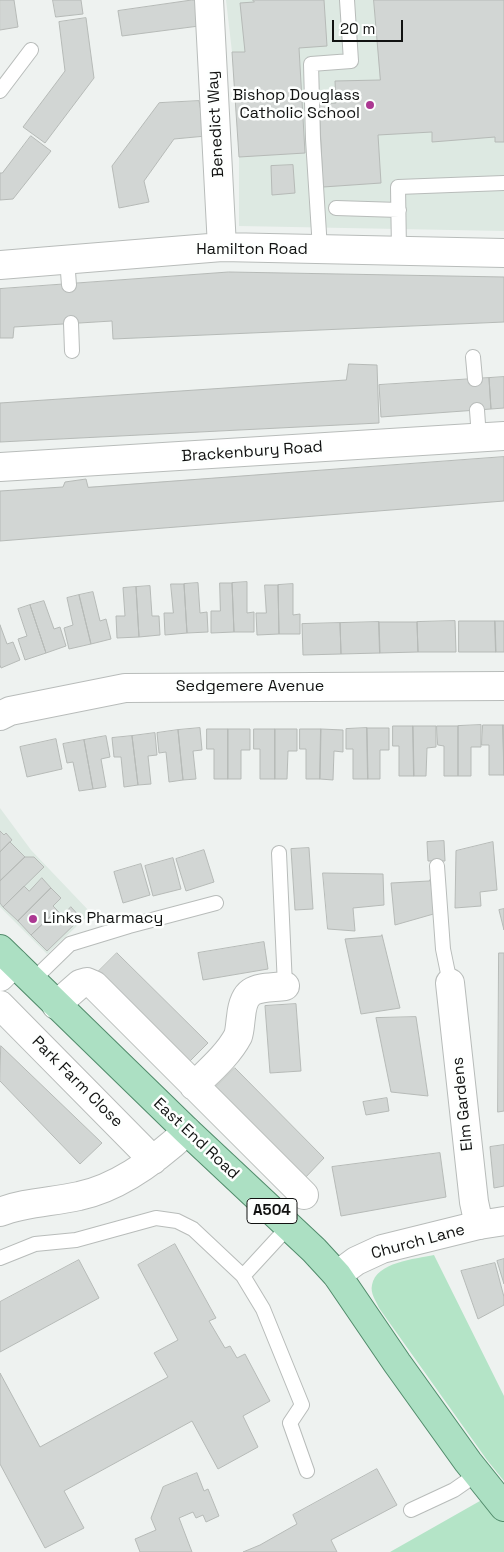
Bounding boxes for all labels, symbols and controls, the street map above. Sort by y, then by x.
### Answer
scale bar [334,10,405,42]
text: 20 m [340,19,375,38]
street label: Benedict Way [204,70,228,178]
place label: Bishop Douglass Catholic School [232,86,360,124]
marker: Bishop Douglass Catholic School [364,99,376,111]
street label: Hamilton Road [196,240,308,260]
street label: Brackenbury Road [181,437,323,467]
street label: Sedgemere Avenue [176,677,324,697]
place label: Links Pharmacy [43,909,163,929]
marker: Links Pharmacy [27,913,39,925]
street label: Park Farm Close [27,1032,127,1132]
street label: Elm Gardens [449,1056,477,1152]
street label: East End Road [149,1094,243,1184]
road number: A504 [247,1198,297,1224]
street label: Church Lane [369,1220,467,1264]

